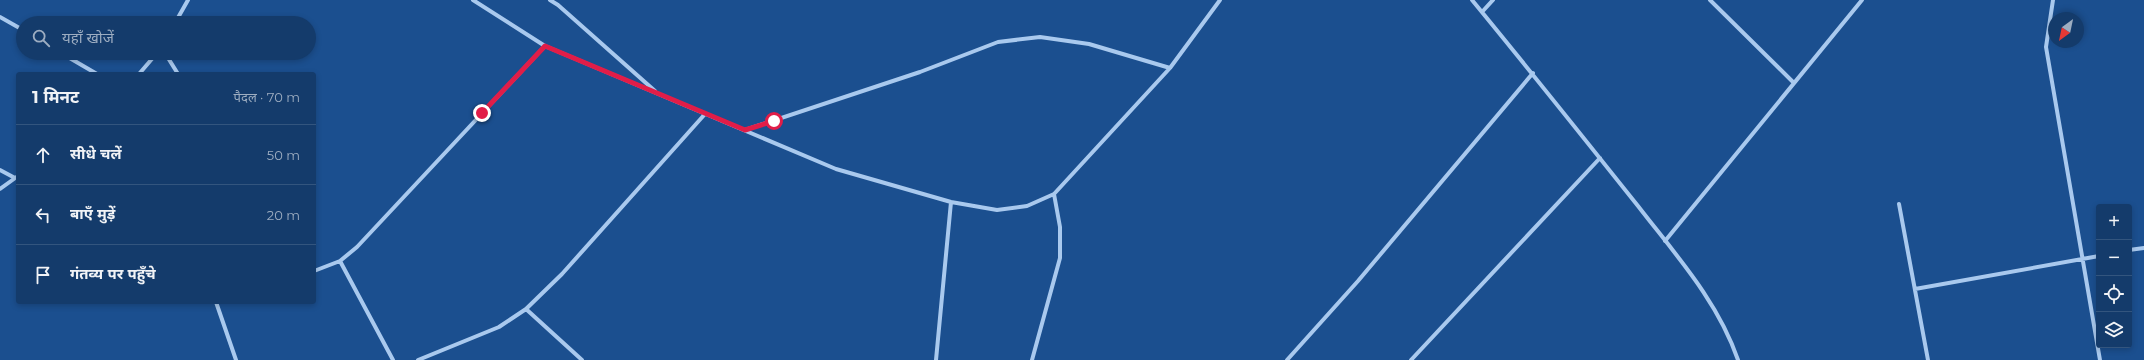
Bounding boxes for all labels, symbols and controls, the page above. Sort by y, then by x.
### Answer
north arrow [2048,12,2084,48]
search box [16,16,316,60]
icon: search [30,27,52,49]
text: यहाँ खोजें [62,28,114,47]
text: 1 मिनट [32,87,79,107]
text: पैदल · 70 m [234,89,300,105]
route end [473,104,491,122]
route start [765,112,783,130]
icon: ahead [32,144,54,166]
text: सीधे चलें [70,144,122,163]
text: 50 m [267,147,300,163]
icon: left [32,204,54,226]
text: बाएँ मुड़ें [70,204,115,223]
map controls [2096,204,2132,348]
button: + [2096,204,2132,240]
text: 20 m [267,207,300,223]
button: − [2096,240,2132,276]
icon: arrive [32,264,54,286]
text: गंतव्य पर पहुँचे [70,264,156,283]
button: locate [2096,276,2132,312]
button: layers [2096,312,2132,348]

